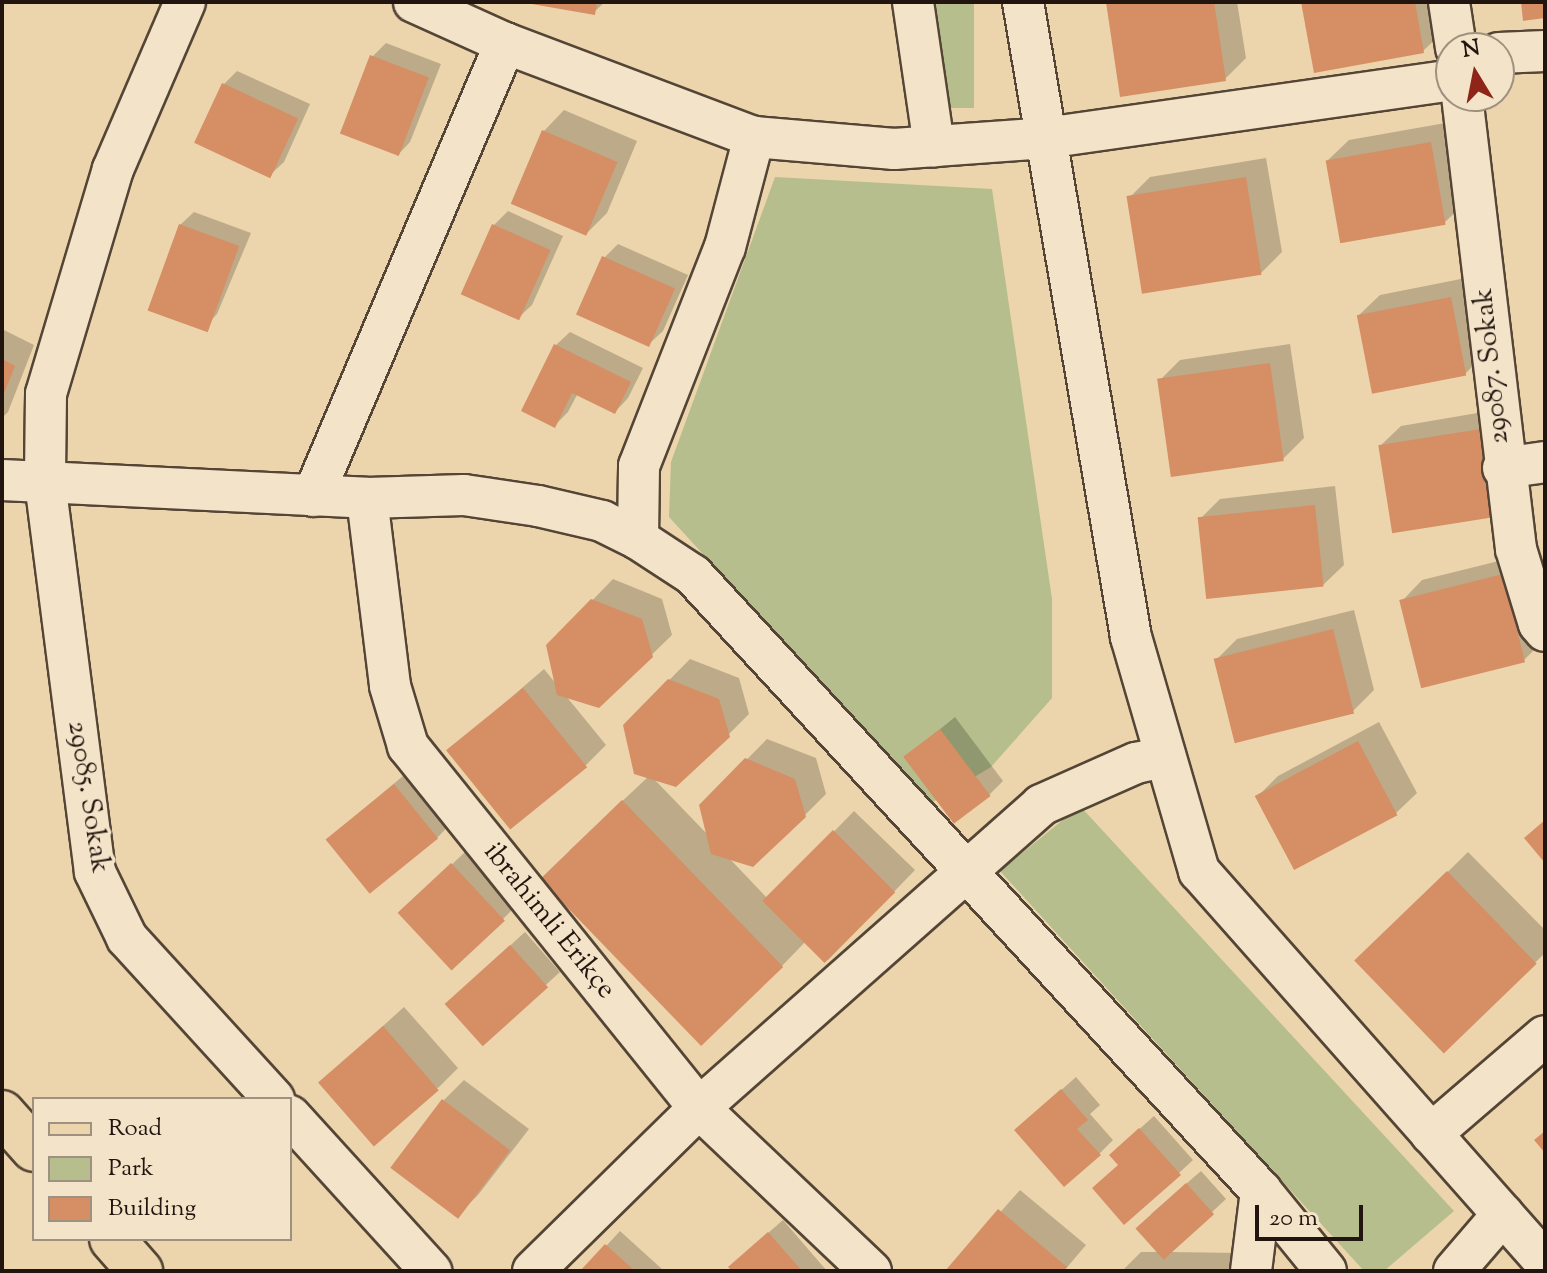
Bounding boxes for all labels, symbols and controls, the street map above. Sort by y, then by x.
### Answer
north arrow [1435,32,1515,112]
text: N [1460,33,1483,68]
street label: 29087. Sokak [1467,286,1517,446]
street label: 29085. Sokak [59,719,117,875]
street label: ibrahimli Erikçe [476,836,622,1006]
legend [32,1097,292,1241]
text: Road [108,1112,162,1146]
text: Park [108,1152,154,1186]
scale bar [1259,1189,1367,1239]
text: Building [108,1192,196,1226]
text: 20 m [1269,1202,1318,1236]

